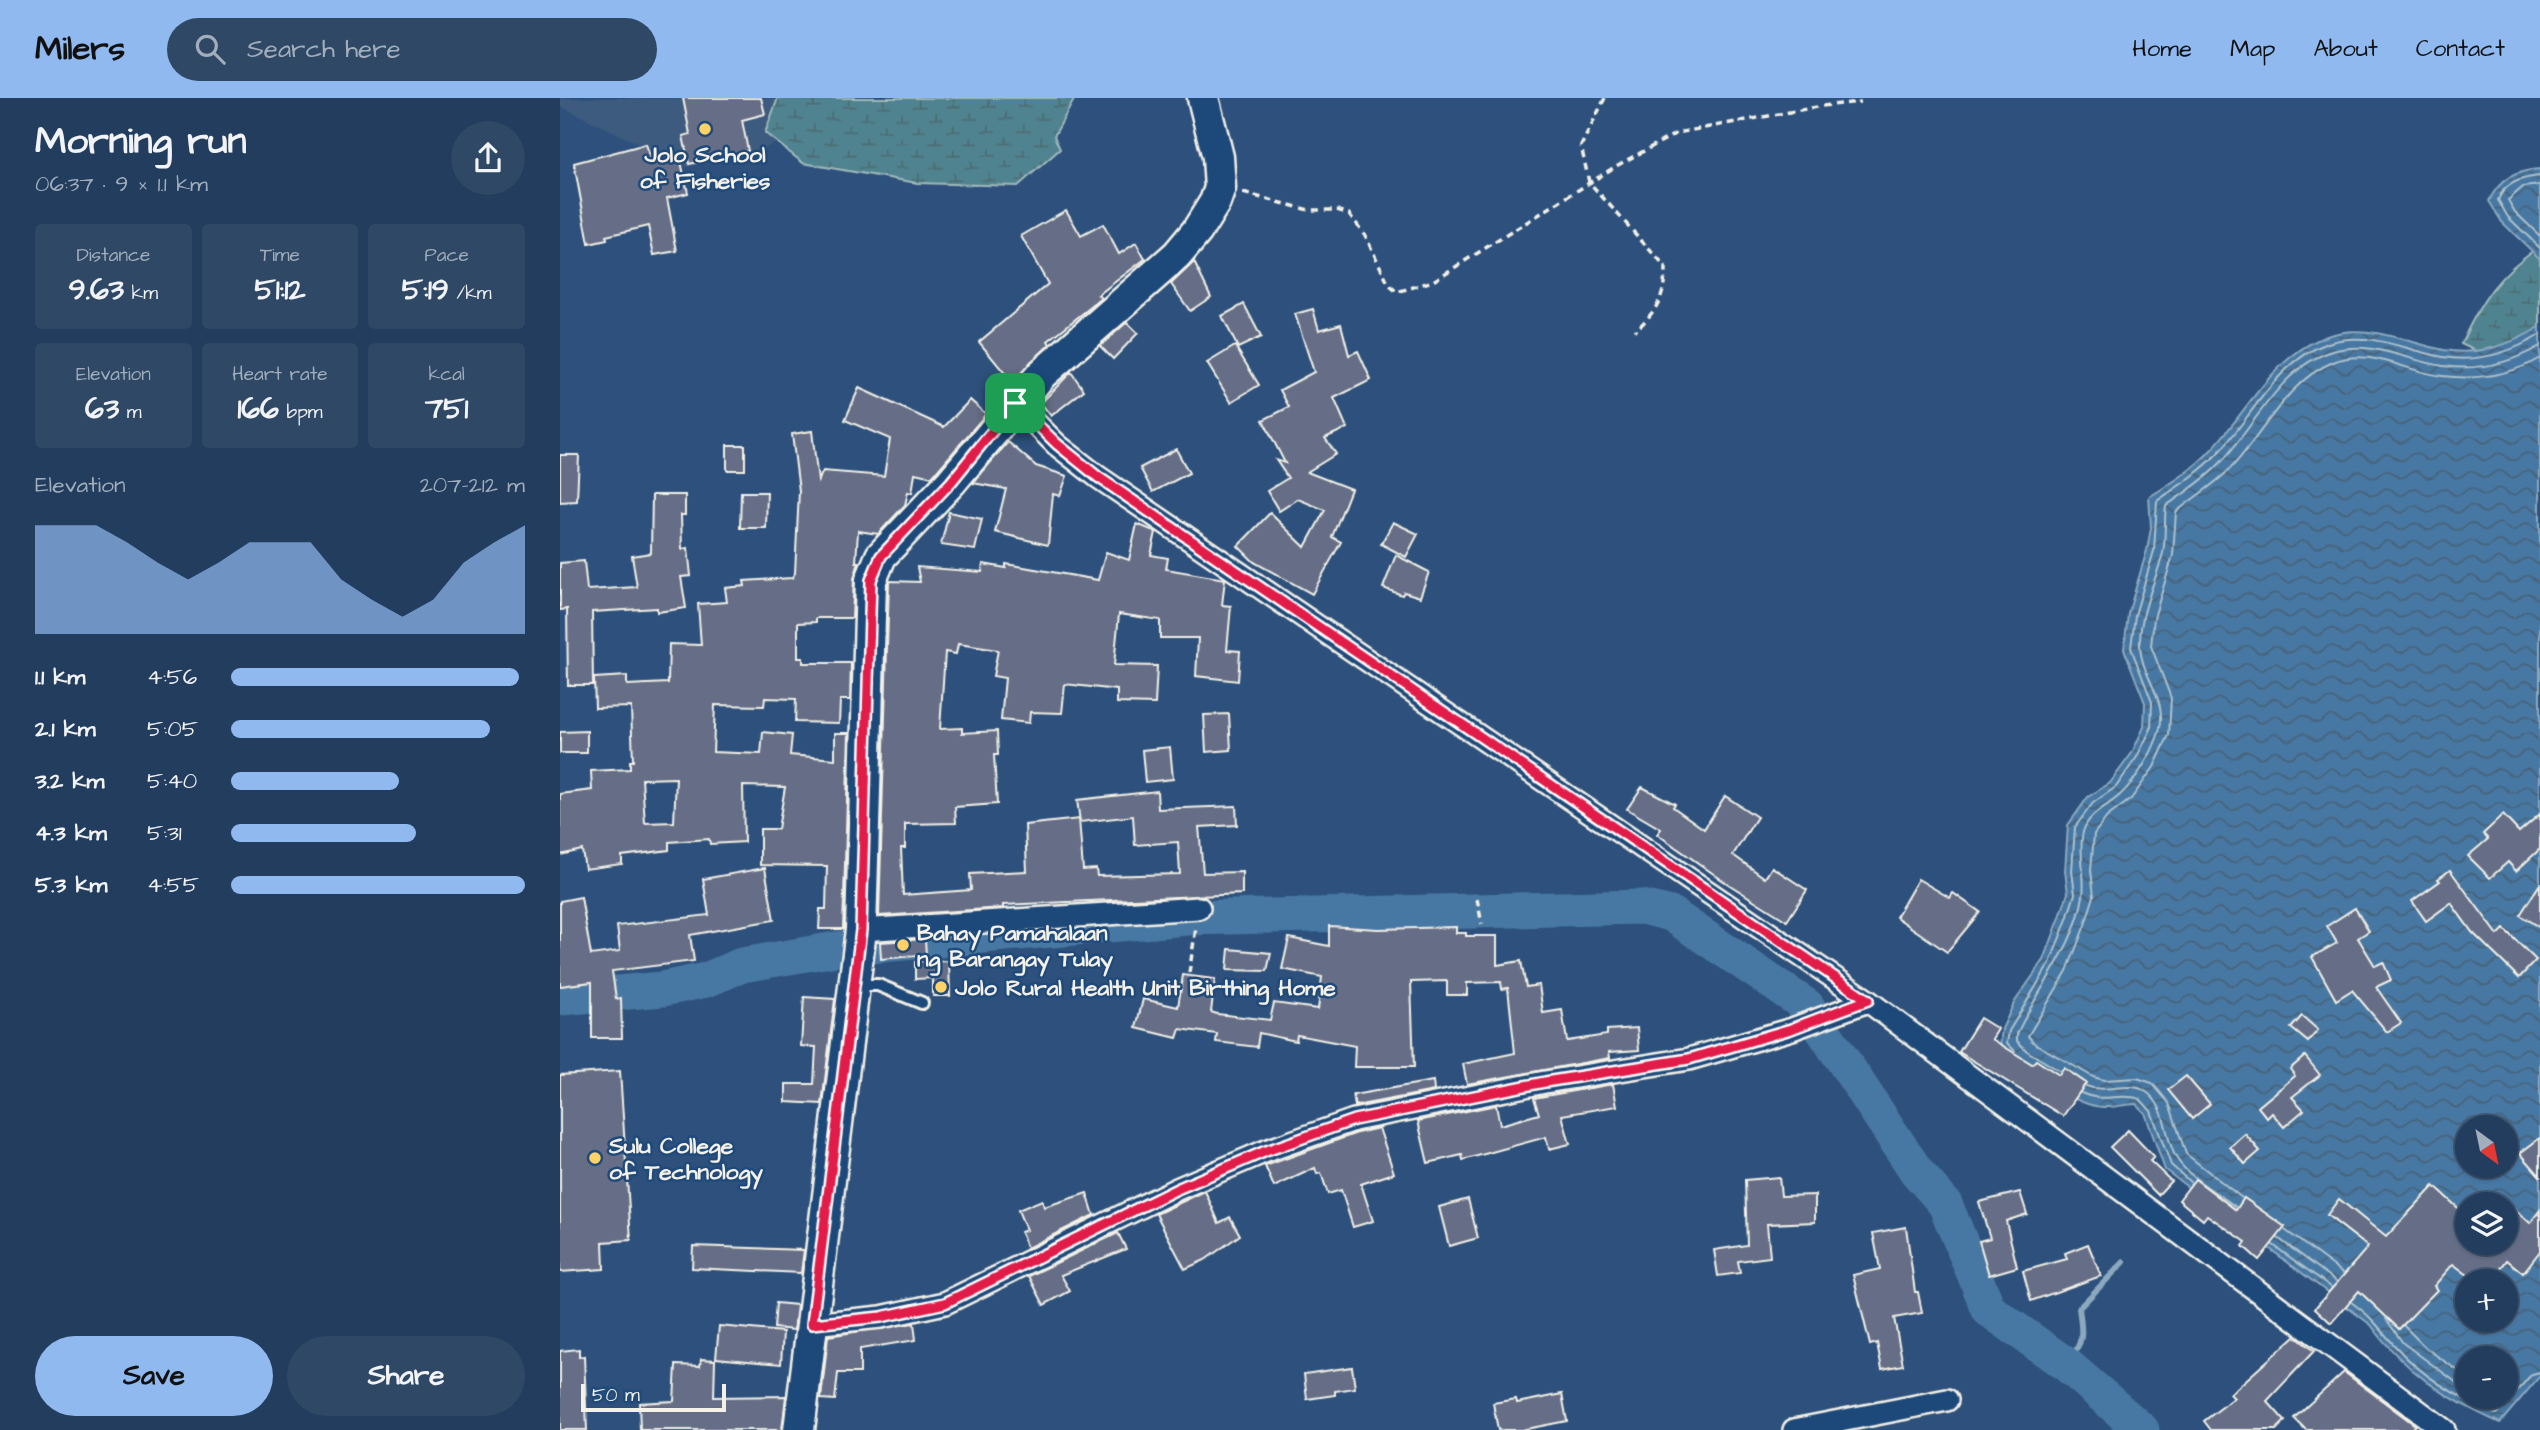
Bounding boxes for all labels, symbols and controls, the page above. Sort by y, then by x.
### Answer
search box [167,18,657,81]
text: Milers [35,26,125,72]
icon: search [191,30,229,68]
text: Search here [247,31,401,67]
text: Home [2132,32,2192,66]
text: Map [2230,32,2275,66]
text: About [2313,32,2378,66]
text: Contact [2416,32,2505,66]
text: Morning run [35,116,247,168]
button: share [451,121,525,195]
marker: Jolo School of Fisheries [697,121,713,137]
place label: Jolo School of Fisheries [640,139,771,197]
text: 06:37 · 9 × 1.1 km [35,168,208,200]
text: Distance [76,242,150,269]
text: Time [260,242,300,269]
text: Pace [425,242,469,269]
text: 9.63 [69,269,124,311]
text: 51:12 [254,269,306,311]
text: 5:19 [402,269,449,311]
text: km [124,280,158,307]
text: /km [449,280,492,307]
text: Elevation [76,361,151,388]
text: Heart rate [232,361,328,388]
text: kcal [428,361,465,388]
pin [985,373,1045,433]
icon: arrive [996,384,1034,422]
text: 63 [85,388,119,430]
text: 166 [237,388,279,430]
text: 751 [425,388,468,430]
text: m [119,399,142,426]
text: bpm [279,399,323,426]
text: Elevation [35,469,126,501]
text: 207–212 m [420,469,525,501]
text: 1.1 km [35,661,85,693]
text: 4:56 [147,661,197,693]
text: 2.1 km [35,713,96,745]
text: 5:05 [147,713,198,745]
text: 3.2 km [35,765,104,797]
text: 5:40 [147,765,197,797]
text: 4.3 km [35,817,107,849]
text: 5:31 [147,817,182,849]
text: 5.3 km [35,869,107,901]
text: 4:55 [147,869,199,901]
place label: Bahay Pamahalaan ng Barangay Tulay [917,917,1113,977]
marker: Bahay Pamahalaan ng Barangay Tulay [895,937,911,953]
place label: Jolo Rural Health Unit Birthing Home [954,972,1336,1005]
marker: Jolo Rural Health Unit Birthing Home [933,979,949,995]
north arrow [2455,1115,2518,1178]
map controls [2455,1115,2518,1409]
place label: Sulu College of Technology [608,1130,763,1190]
marker: Sulu College of Technology [587,1150,603,1166]
button: layers [2455,1192,2518,1255]
button: + [2455,1269,2518,1332]
button: Save [35,1336,273,1416]
button: Share [287,1336,525,1416]
button: − [2455,1346,2518,1409]
scale bar [581,1381,726,1413]
text: 50 m [592,1382,640,1409]

